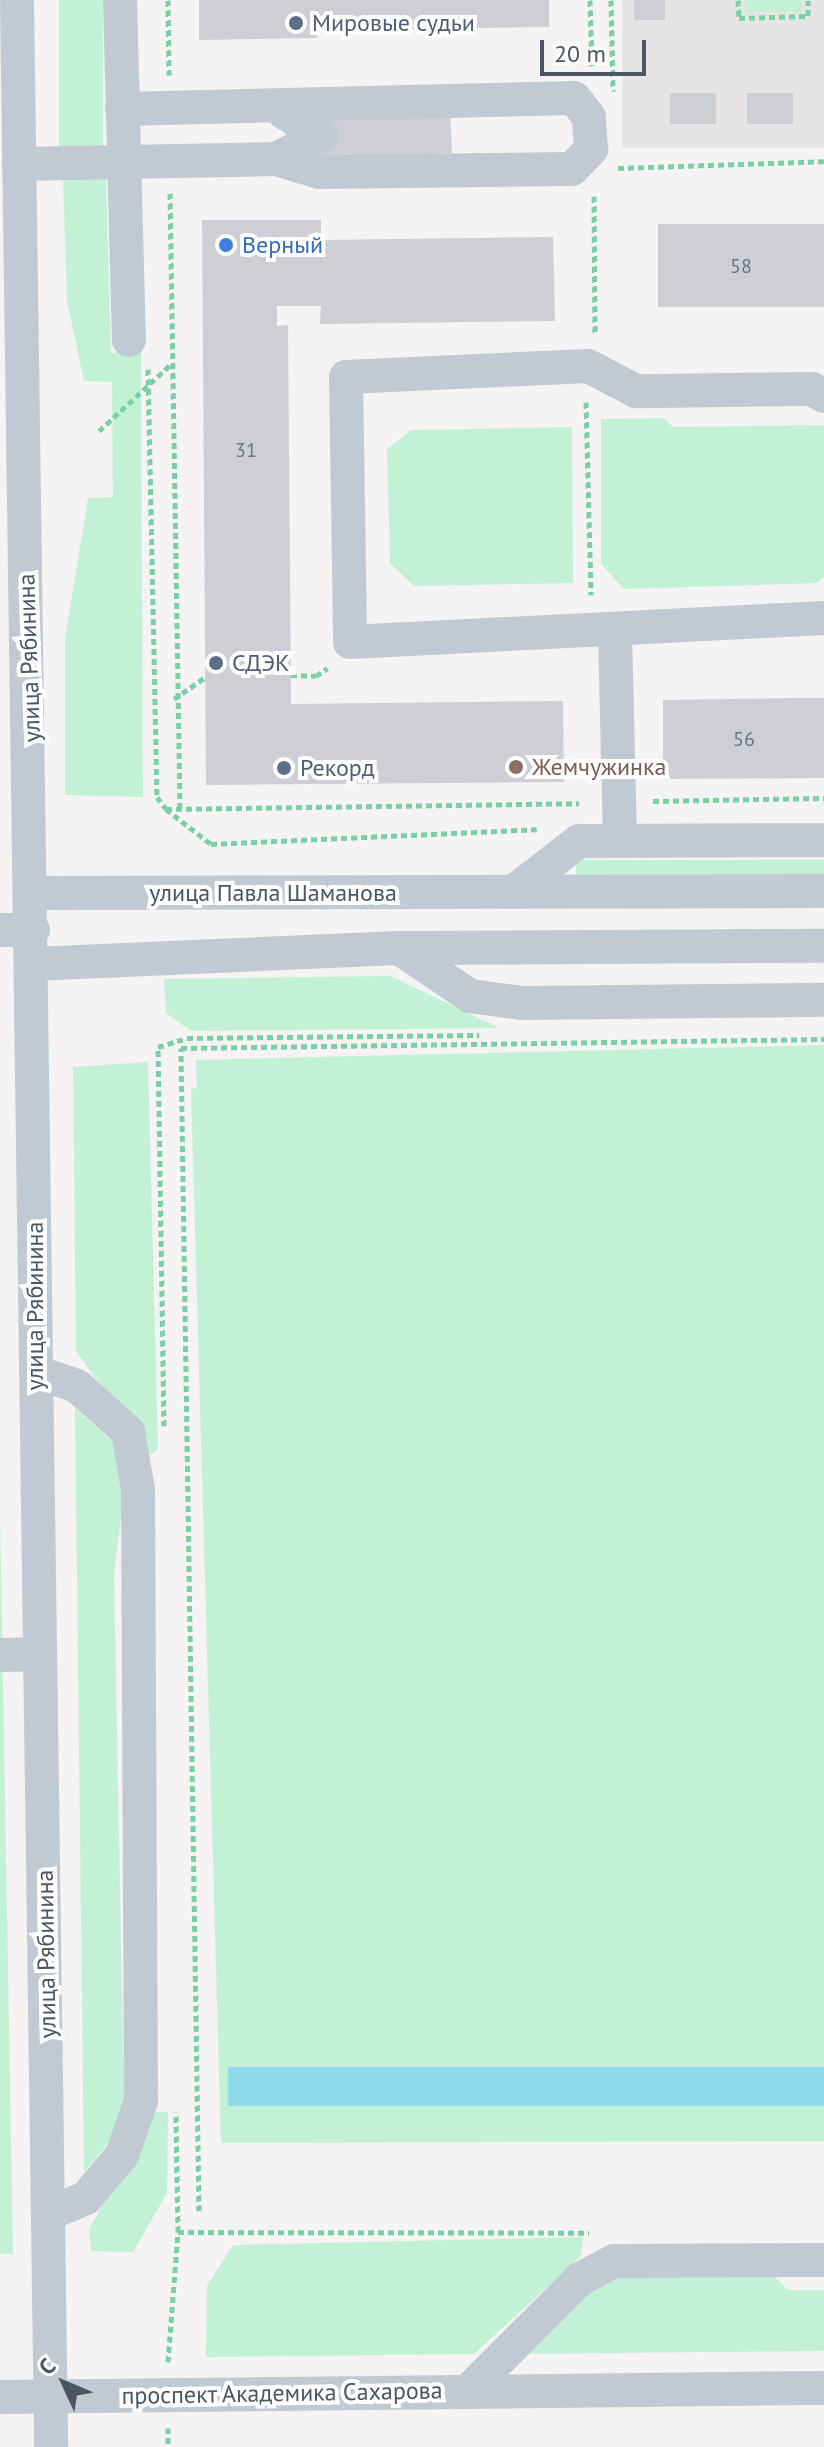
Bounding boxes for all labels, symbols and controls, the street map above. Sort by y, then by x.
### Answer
place label: Мировые судьи [312,9,475,37]
marker: Мировые судьи [287,14,305,32]
scale bar [544,24,650,74]
text: 20 m [554,38,606,69]
place label: Верный [242,231,323,259]
marker: Верный [217,236,235,254]
house number: 58 [730,254,752,278]
house number: 31 [235,438,257,462]
street label: улица Рябинина [12,573,46,743]
place label: СДЭК [232,649,290,677]
marker: СДЭК [207,654,225,672]
house number: 56 [733,727,755,751]
place label: Жемчужинка [532,753,666,781]
place label: Рекорд [300,754,375,782]
marker: Жемчужинка [507,758,525,776]
marker: Рекорд [275,759,293,777]
street label: улица Павла Шаманова [149,879,397,907]
street label: улица Рябинина [21,1222,49,1390]
street label: улица Рябинина [30,1869,62,2039]
north arrow [24,2343,104,2423]
text: С [32,2352,61,2380]
street label: проспект Академика Сахарова [121,2376,443,2410]

